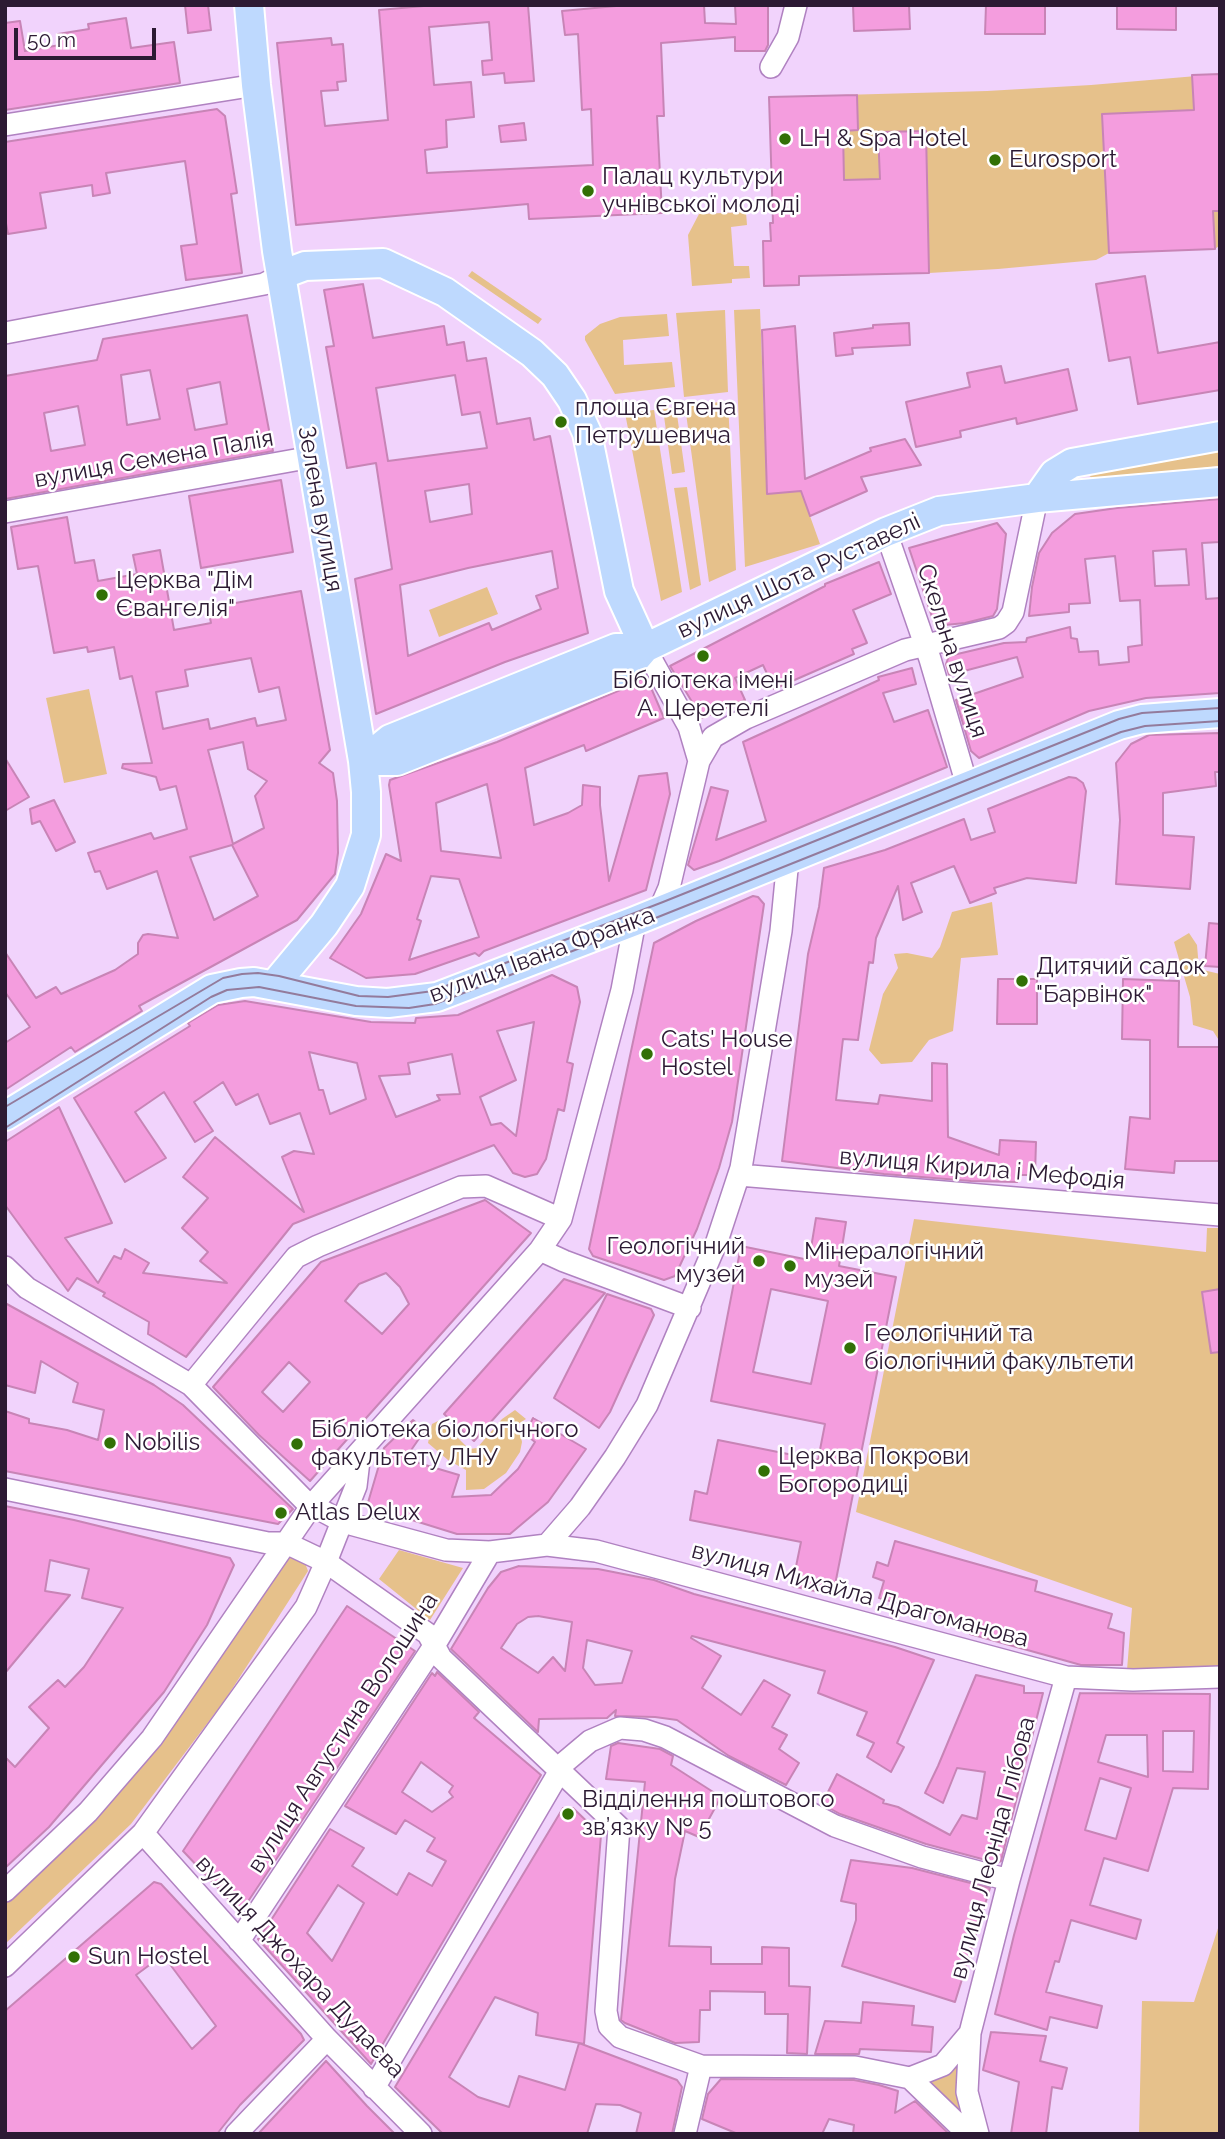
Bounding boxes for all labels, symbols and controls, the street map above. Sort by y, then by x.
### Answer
scale bar [18,14,159,58]
text: 50 m [27,27,76,52]
place label: LH & Spa Hotel [799,125,968,153]
marker: LH & Spa Hotel [777,131,793,147]
place label: Eurosport [1009,146,1117,174]
marker: Eurosport [987,152,1003,168]
place label: Палац культури учнівської молоді [602,163,800,219]
marker: Палац культури учнівської молоді [580,183,596,199]
place label: площа Євгена Петрушевича [575,394,736,450]
marker: площа Євгена Петрушевича [553,414,569,430]
street label: вулиця Семена Палія [32,424,276,494]
street label: Зелена вулиця [291,424,349,594]
street label: вулиця Шота Руставелі [673,507,925,645]
street label: Скельна вулиця [910,560,994,742]
place label: Церква "Дім Євангелія" [116,567,253,623]
marker: Церква "Дім Євангелія" [94,587,110,603]
marker: Бібліотека імені А. Церетелі [695,648,711,664]
place label: Бібліотека імені А. Церетелі [612,667,794,723]
street label: вулиця Івана Франка [425,901,659,1009]
place label: Дитячий садок "Барвінок" [1036,953,1206,1009]
marker: Дитячий садок "Барвінок" [1014,973,1030,989]
place label: Cats' House Hostel [661,1026,793,1082]
marker: Cats' House Hostel [639,1046,655,1062]
street label: вулиця Кирила і Мефодія [838,1142,1126,1196]
place label: Геологічний музей [606,1233,745,1289]
place label: Мінералогічний музей [804,1238,984,1294]
marker: Геологічний музей [751,1253,767,1269]
marker: Мінералогічний музей [782,1258,798,1274]
place label: Геологічний та біологічний факультети [864,1320,1134,1376]
marker: Геологічний та біологічний факультети [842,1340,858,1356]
place label: Бібліотека біологічного факультету ЛНУ [311,1416,578,1472]
place label: Nobilis [124,1429,200,1457]
marker: Nobilis [102,1435,118,1451]
marker: Бібліотека біологічного факультету ЛНУ [289,1436,305,1452]
place label: Церква Покрови Богородиці [778,1443,969,1499]
marker: Церква Покрови Богородиці [756,1463,772,1479]
place label: Atlas Delux [295,1499,420,1527]
marker: Atlas Delux [273,1505,289,1521]
street label: вулиця Михайла Драгоманова [688,1536,1032,1654]
street label: вулиця Августина Волошина [242,1587,444,1879]
street label: вулиця Леоніда Глібова [944,1714,1042,1982]
place label: Відділення поштового зв’язку № 5 [582,1786,834,1842]
marker: Відділення поштового зв’язку № 5 [560,1806,576,1822]
street label: вулиця Джохара Дудаєва [189,1850,411,2084]
place label: Sun Hostel [88,1943,209,1971]
marker: Sun Hostel [66,1949,82,1965]

